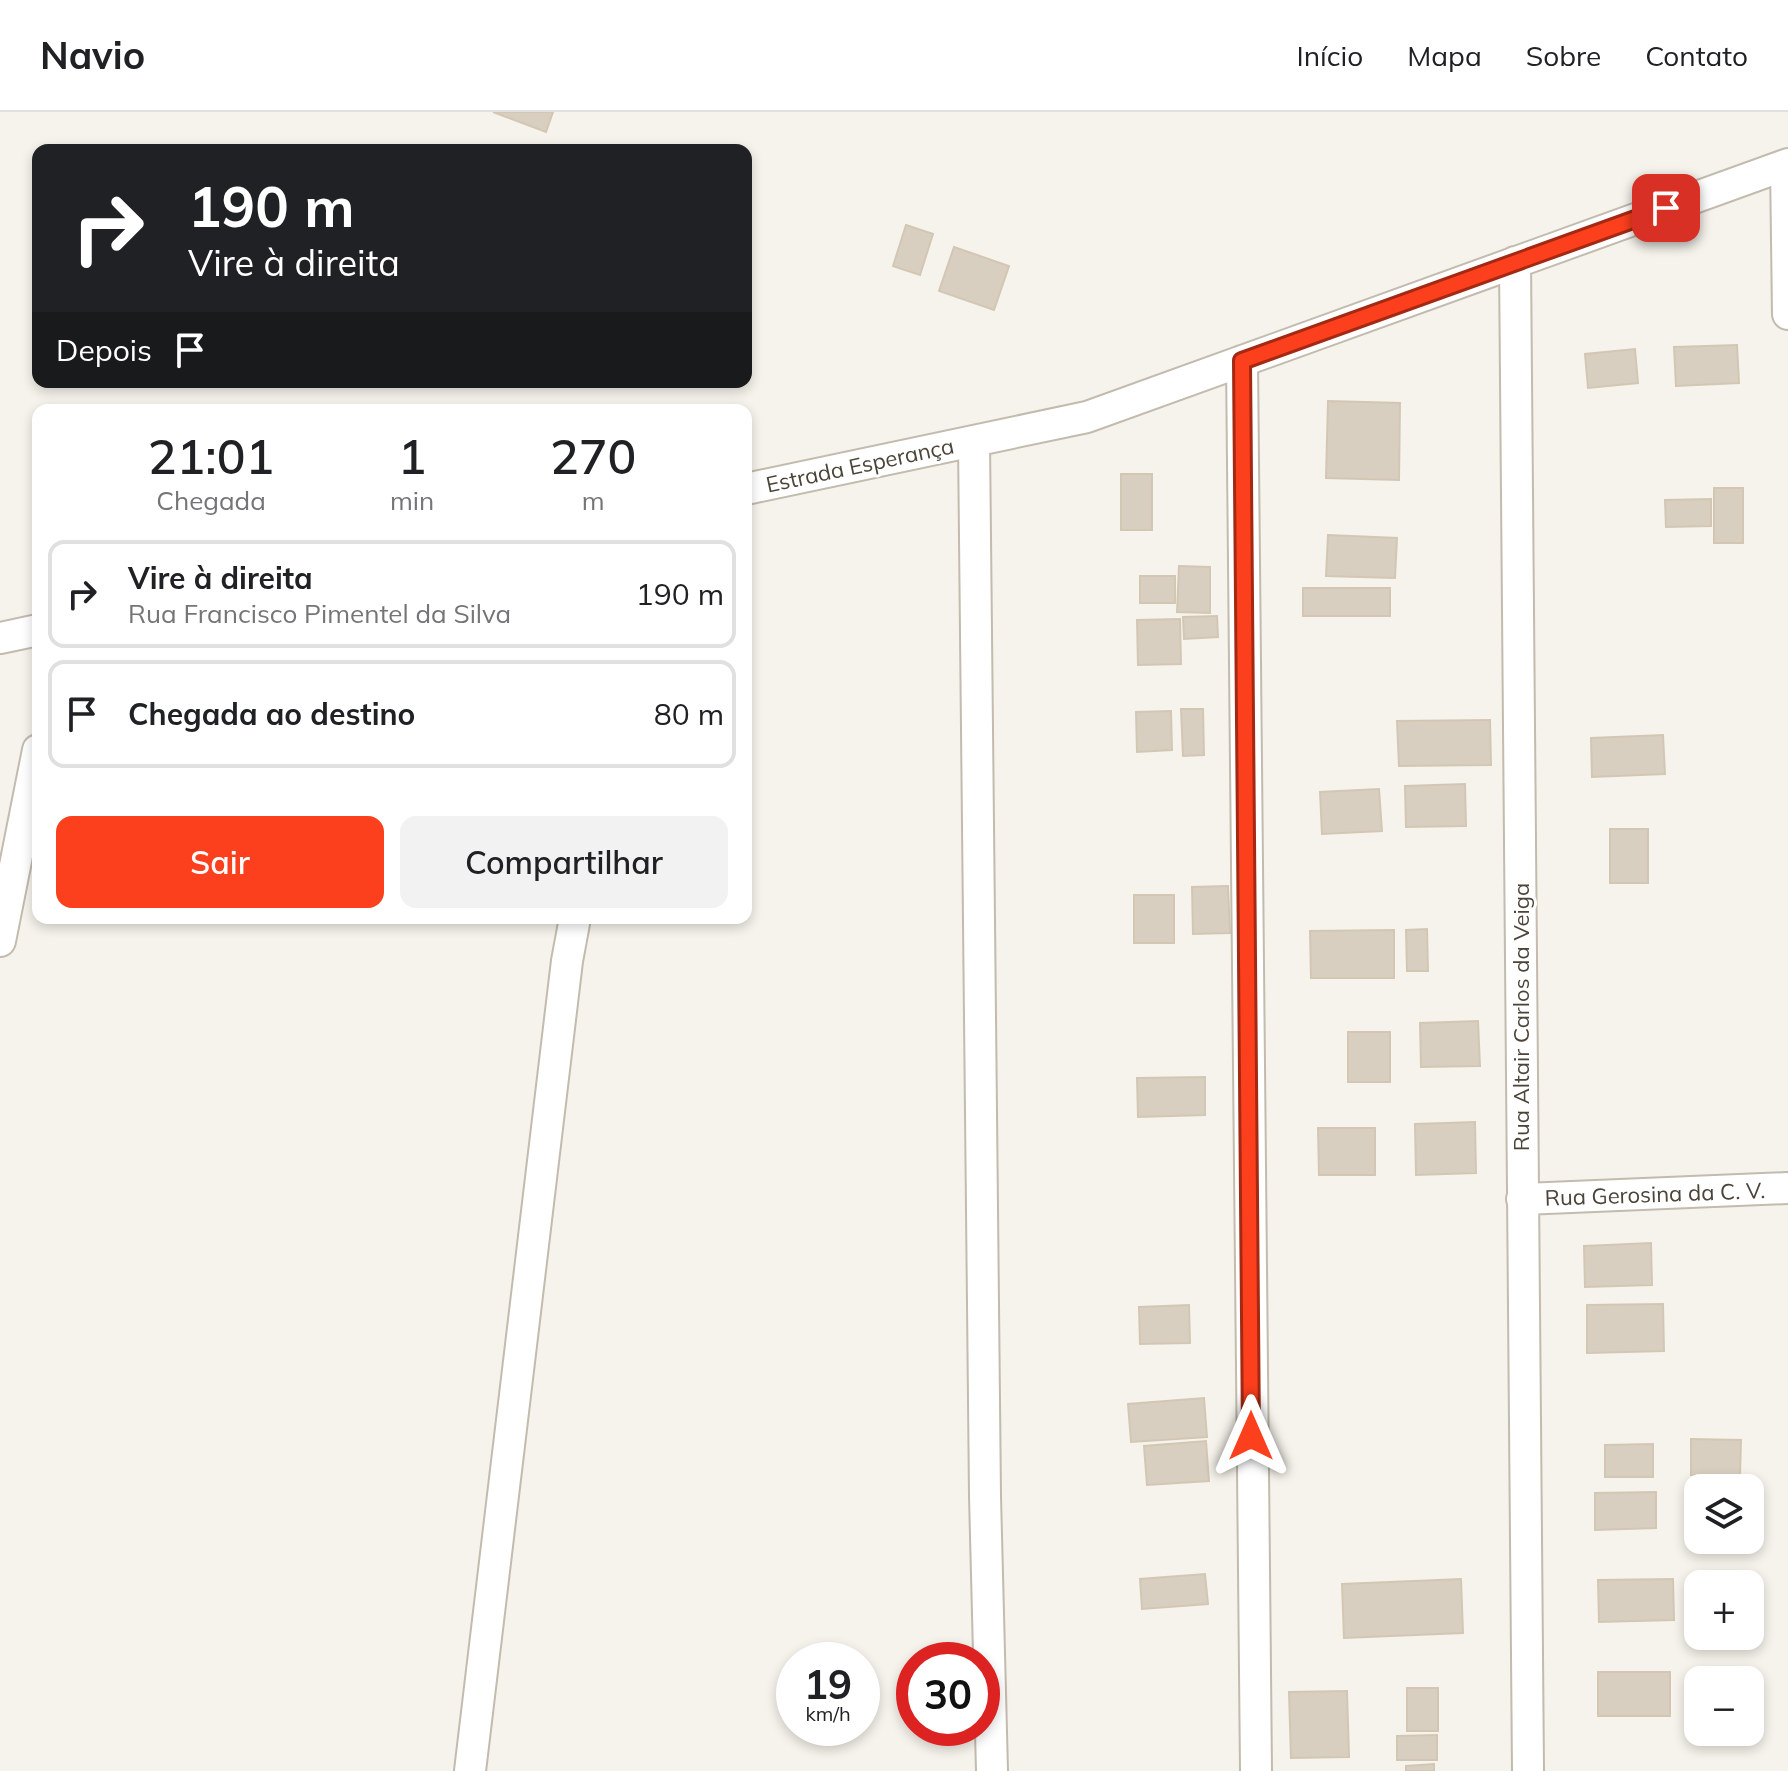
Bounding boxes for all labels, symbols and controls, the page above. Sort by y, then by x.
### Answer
text: Navio [40,31,145,79]
text: Início [1296,38,1363,73]
text: Mapa [1407,38,1482,73]
text: Sobre [1526,38,1601,73]
text: Contato [1645,38,1748,73]
text: 190 m [188,171,355,241]
pin [1632,174,1700,242]
icon: right [56,176,160,280]
icon: arrive [1644,186,1688,230]
text: Vire à direita [188,240,400,285]
icon: arrive [168,328,212,372]
text: Depois [56,331,152,369]
text: 21:01 [148,426,274,486]
text: 1 [398,426,426,486]
text: 270 [550,426,636,486]
street label: Estrada Esperança [764,431,956,499]
text: Chegada [156,484,266,517]
text: min [390,484,434,517]
text: m [582,484,605,517]
text: Vire à direita [128,559,313,597]
icon: right [60,572,104,616]
text: 190 m [636,575,724,613]
text: Rua Francisco Pimentel da Silva [128,597,511,630]
icon: arrive [60,692,104,736]
text: Chegada ao destino [128,695,415,733]
text: 80 m [654,695,724,733]
button: Sair [56,816,384,908]
button: Compartilhar [400,816,728,908]
street label: Rua Altair Carlos da Veiga [1507,883,1535,1151]
street label: Rua Gerosina da C. V. [1544,1176,1766,1212]
position arrow [1209,1394,1293,1478]
map controls [1684,1474,1764,1746]
button: layers [1684,1474,1764,1554]
button: + [1684,1570,1764,1650]
speed limit sign: 30 [896,1642,1000,1746]
text: 19 [804,1659,852,1709]
button: − [1684,1666,1764,1746]
text: km/h [805,1701,851,1726]

